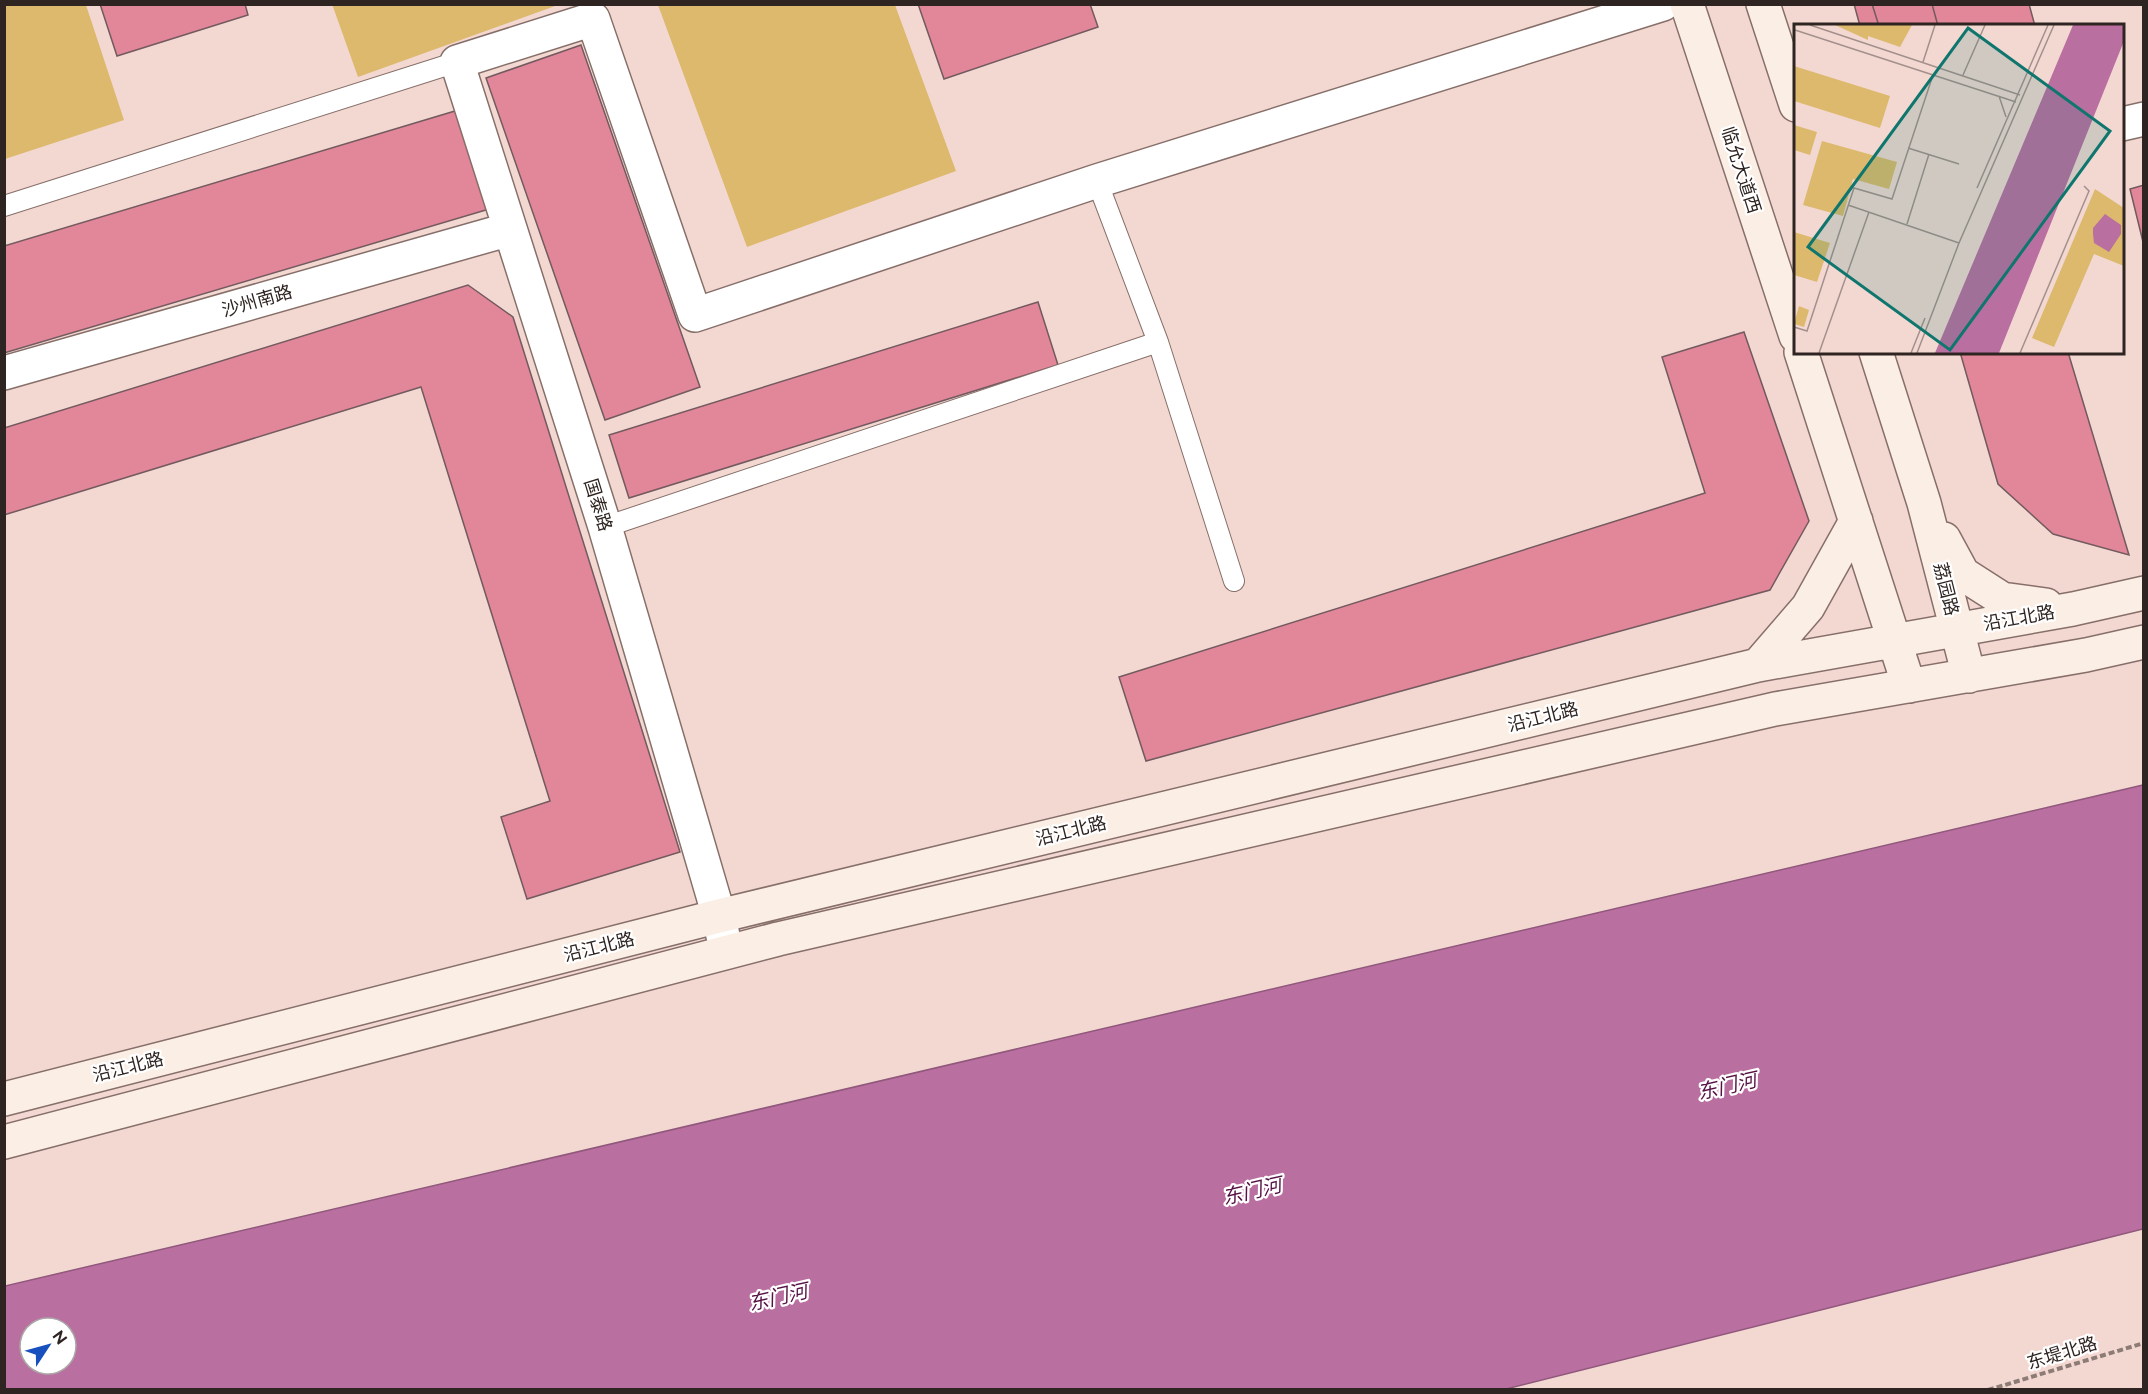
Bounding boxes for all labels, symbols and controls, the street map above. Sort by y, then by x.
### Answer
inset map [1794,24,2124,354]
street label: 临允大道西 [1718,124,1765,216]
street label: 沙州南路 [219,281,294,321]
street label: 国泰路 [581,476,616,534]
street label: 荔园路 [1930,560,1963,618]
street label: 沿江北路 [1982,601,2056,634]
street label: 沿江北路 [1505,698,1580,735]
street label: 沿江北路 [1033,812,1108,849]
street label: 沿江北路 [561,928,636,965]
street label: 沿江北路 [90,1048,165,1085]
water label: 东门河 [1695,1067,1763,1104]
water label: 东门河 [1220,1172,1288,1209]
water label: 东门河 [746,1278,814,1315]
north arrow [18,1316,78,1376]
text: N [48,1327,71,1348]
street label: 东堤北路 [2024,1332,2099,1373]

